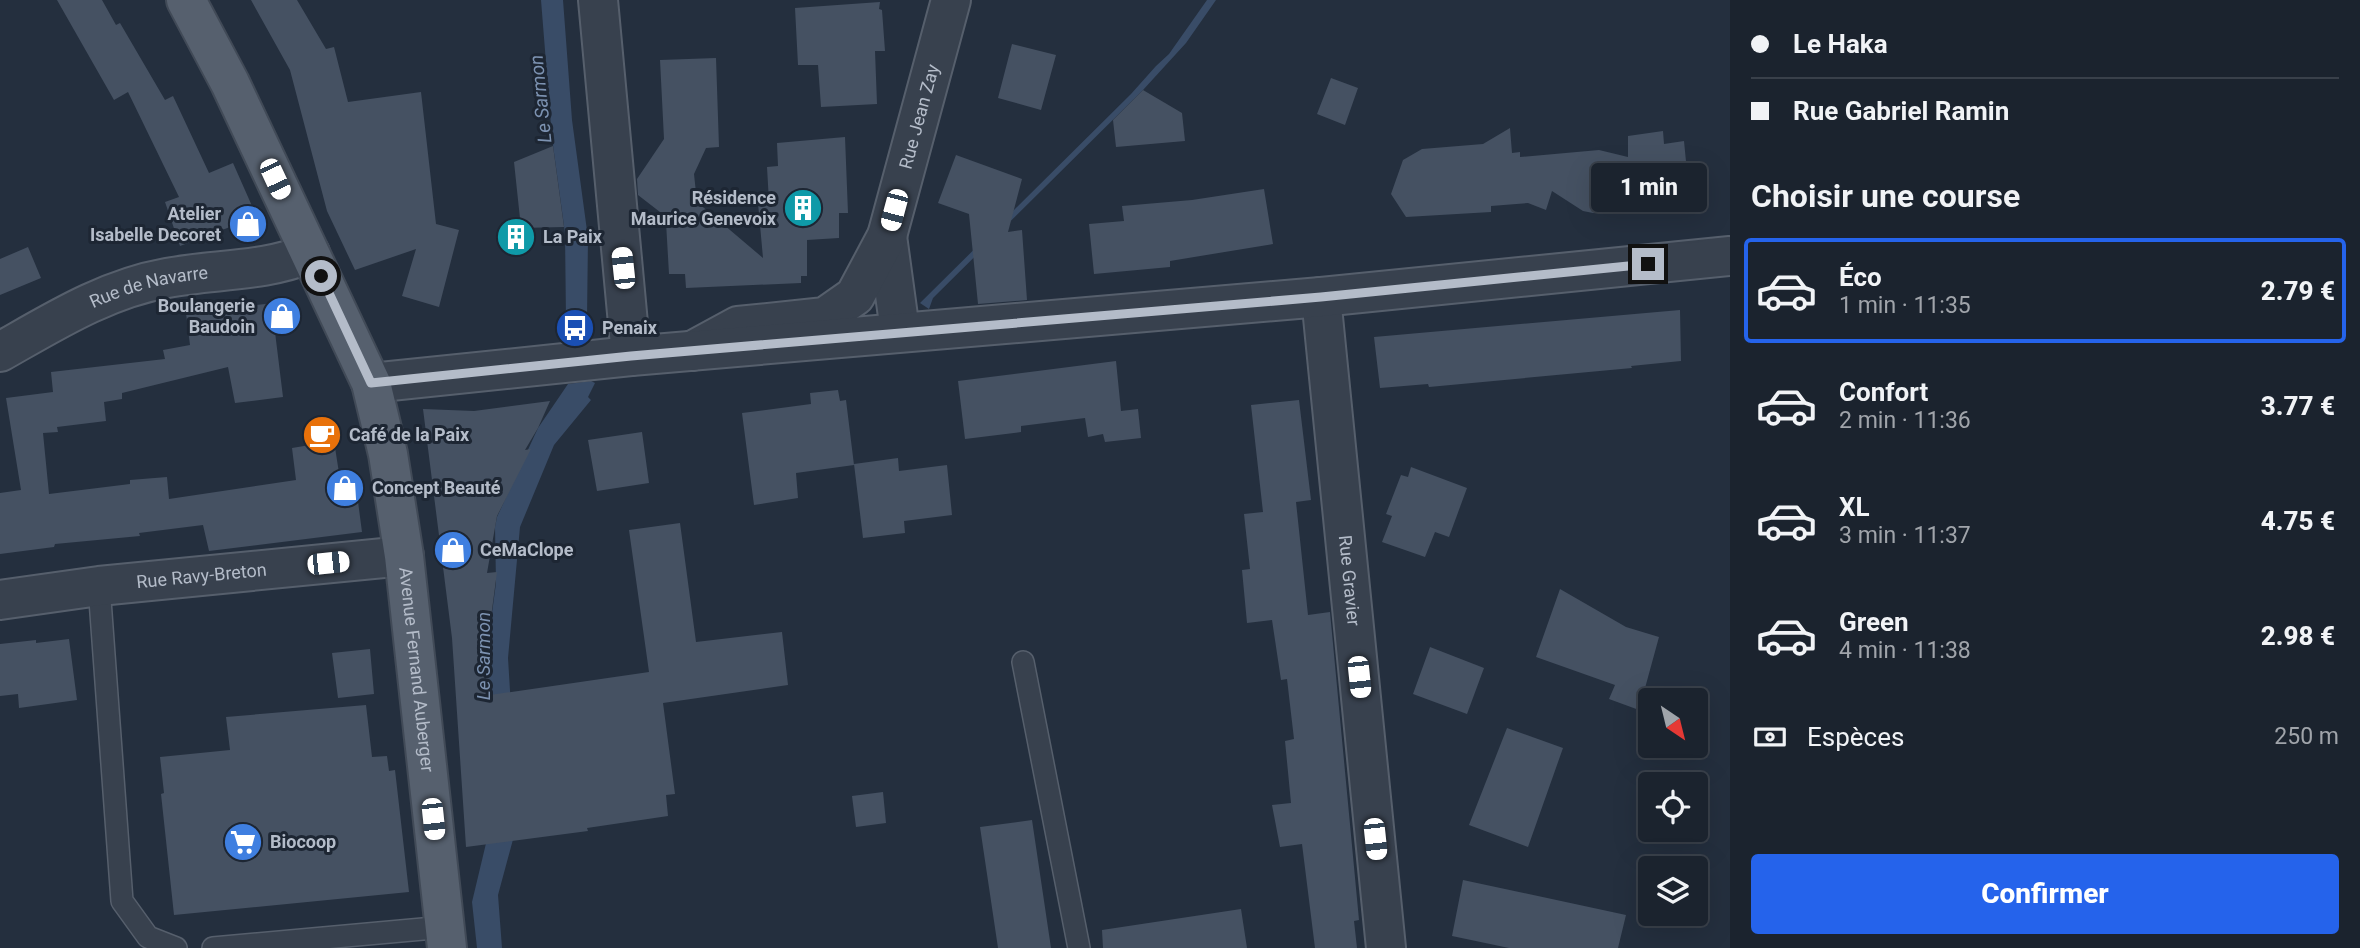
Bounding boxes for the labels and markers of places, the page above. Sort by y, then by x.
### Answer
place label: Résidence Maurice Genevoix [631,187,777,229]
building icon: Résidence Maurice Genevoix [782,187,824,229]
place label: Atelier Isabelle Decoret [90,203,221,245]
shop icon: Atelier Isabelle Decoret [227,203,269,245]
building icon: La Paix [495,216,537,258]
place label: La Paix [543,226,603,247]
place label: Boulangerie Baudoin [158,295,255,337]
shop icon: Boulangerie Baudoin [261,295,303,337]
bus stop icon: Penaix [554,307,596,349]
place label: Penaix [602,317,658,338]
cafe icon: Café de la Paix [301,414,343,456]
place label: Café de la Paix [349,424,470,445]
shop icon: Concept Beauté [324,467,366,509]
place label: Concept Beauté [372,477,501,498]
shop icon: CeMaClope [432,529,474,571]
place label: CeMaClope [480,539,574,560]
supermarket icon: Biocoop [222,821,264,863]
place label: Biocoop [270,831,336,852]

